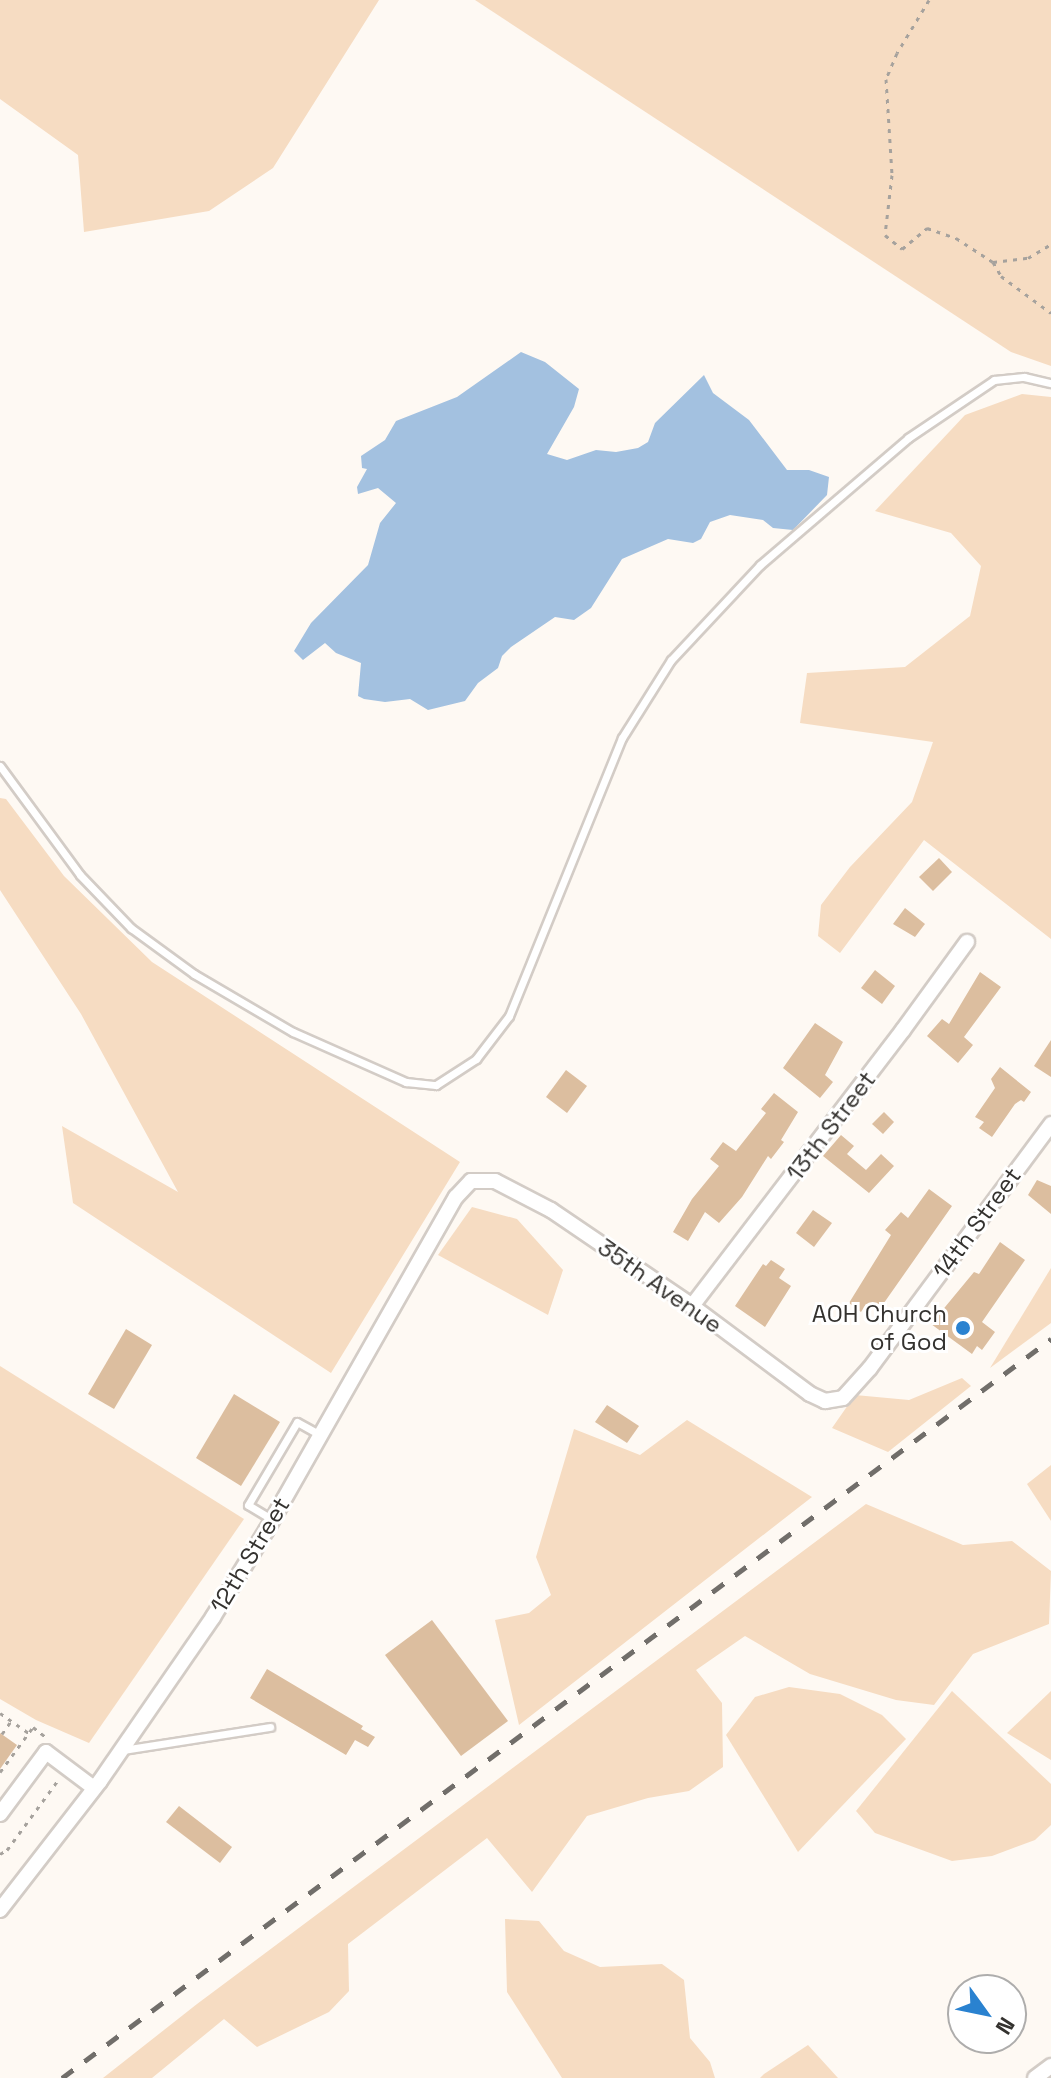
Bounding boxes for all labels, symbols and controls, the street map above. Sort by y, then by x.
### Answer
street label: 13th Street [780,1066,882,1186]
street label: 14th Street [927,1162,1027,1284]
street label: 35th Avenue [592,1232,728,1340]
place label: AOH Church of God [812,1300,947,1356]
marker: AOH Church of God [954,1319,972,1337]
street label: 12th Street [204,1492,296,1618]
north arrow [947,1974,1027,2054]
text: N [990,2012,1021,2040]

